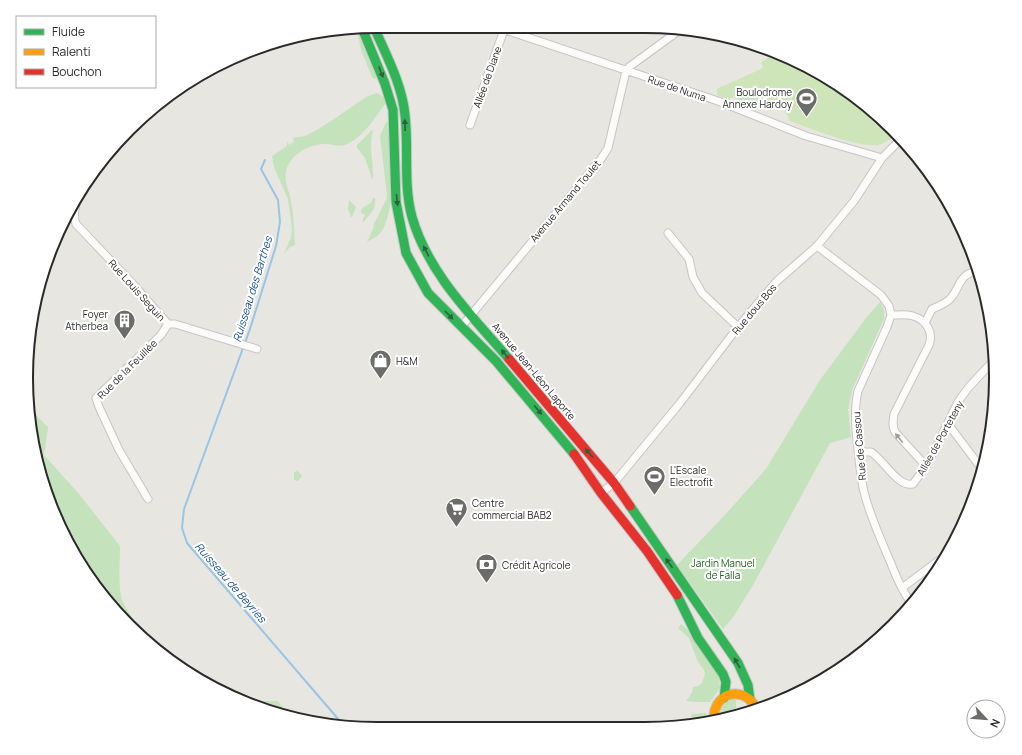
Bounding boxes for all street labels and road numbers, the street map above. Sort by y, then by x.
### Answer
street label: Allée de Diane [469,44,505,110]
street label: Rue de Numa [646,72,708,104]
street label: Avenue Armand Toulet [526,157,604,245]
street label: Rue Louis Seguin [105,256,169,324]
street label: Rue dous Bos [729,281,779,337]
street label: Avenue Jean-Léon Laporte [489,319,579,423]
street label: Rue de la Feuillée [94,336,160,402]
street label: Allée de Porteteny [913,397,967,478]
street label: Rue de Cassou [849,411,869,481]

